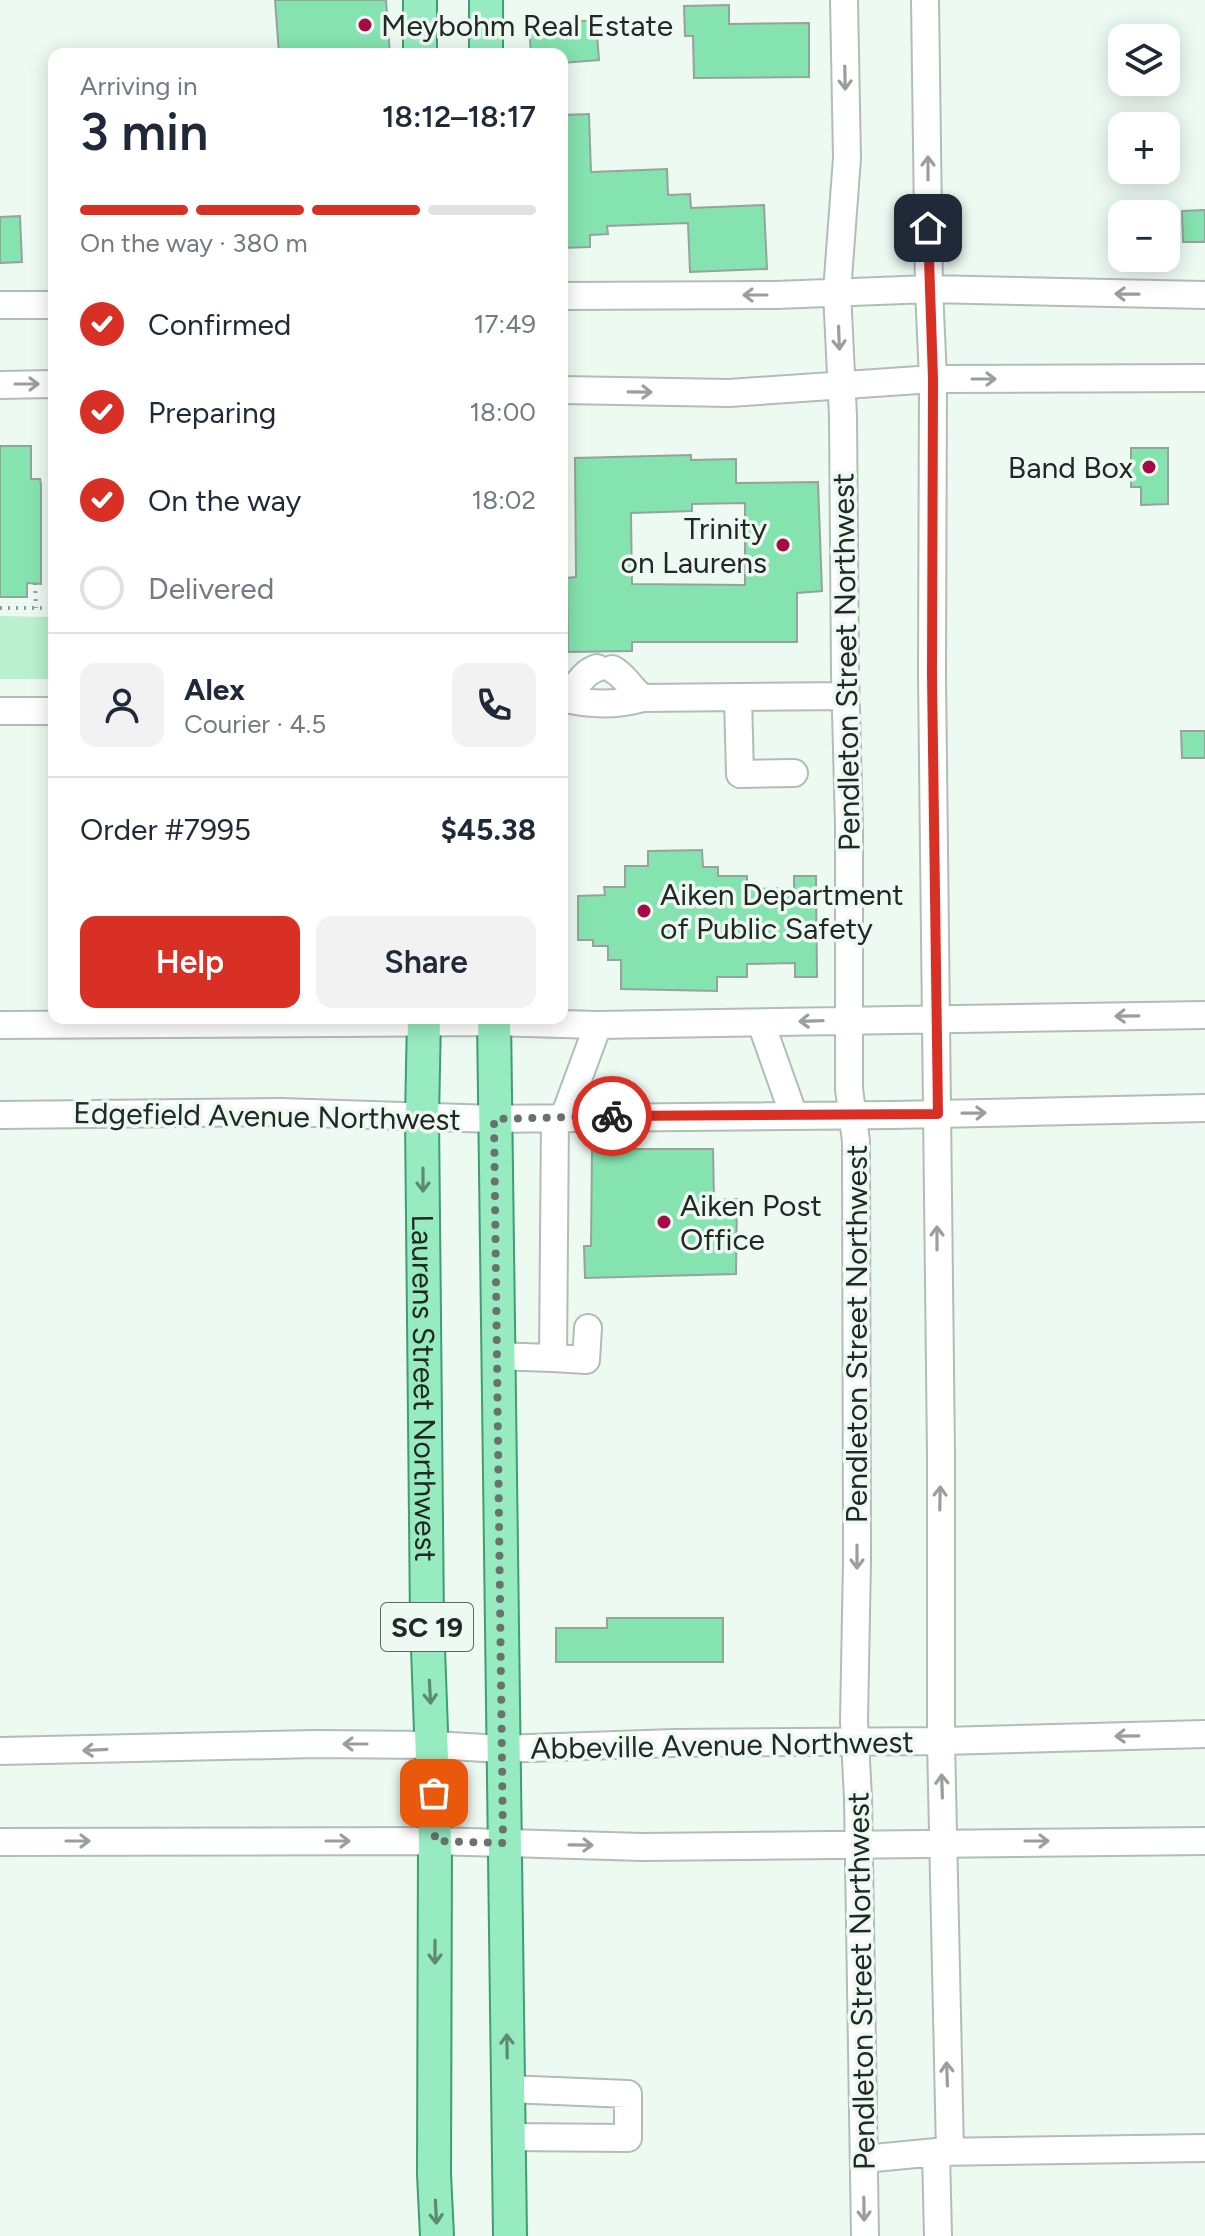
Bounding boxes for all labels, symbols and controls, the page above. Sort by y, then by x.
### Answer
place label: Meybohm Real Estate [381,7,673,44]
marker: Meybohm Real Estate [356,16,374,34]
map controls [1108,24,1180,272]
button: layers [1108,24,1180,96]
one-way arrow [837,64,853,91]
text: Arriving in [80,70,198,102]
text: 18:12–18:17 [382,98,536,135]
text: 3 min [80,101,208,163]
button: + [1108,112,1180,184]
one-way arrow [920,155,936,182]
pin [894,194,962,262]
button: − [1108,200,1180,272]
icon: home [906,206,950,250]
text: On the way · 380 m [80,227,308,259]
one-way arrow [1114,286,1141,302]
one-way arrow [742,287,769,303]
icon: check [80,302,124,346]
text: Confirmed [148,306,291,343]
text: 17:49 [474,308,536,340]
one-way arrow [832,324,847,351]
one-way arrow [970,371,997,387]
one-way arrow [13,376,40,392]
one-way arrow [626,384,653,399]
icon: check [80,390,124,434]
text: Preparing [148,394,276,431]
text: 18:00 [469,396,536,428]
place label: Band Box [1008,449,1133,486]
marker: Band Box [1140,458,1158,476]
street label: Pendleton Street Northwest [824,472,868,852]
icon: check [80,478,124,522]
text: On the way [148,482,301,519]
text: 18:02 [472,484,536,516]
place label: Trinity on Laurens [621,510,767,581]
marker: Trinity on Laurens [774,536,792,554]
text: Delivered [148,570,274,607]
button: person [80,663,164,747]
button: phone [452,663,536,747]
text: Alex [184,671,245,708]
text: Courier · 4.5 [184,708,326,740]
text: Order #7995 [80,811,251,848]
text: $45.38 [440,811,536,848]
place label: Aiken Department of Public Safety [660,876,904,947]
marker: Aiken Department of Public Safety [635,902,653,920]
button: Help [80,916,300,1008]
button: Share [316,916,536,1008]
one-way arrow [1114,1008,1141,1024]
one-way arrow [798,1014,825,1029]
courier [572,1076,652,1156]
street label: Edgefield Avenue Northwest [73,1094,461,1138]
icon: bike [590,1094,634,1138]
one-way arrow [960,1105,987,1121]
street label: Pendleton Street Northwest [838,1145,875,1523]
one-way arrow [415,1166,431,1193]
place label: Aiken Post Office [680,1187,822,1258]
marker: Aiken Post Office [655,1213,673,1231]
street label: Laurens Street Northwest [404,1214,445,1562]
one-way arrow [929,1225,945,1252]
one-way arrow [933,1485,948,1512]
one-way arrow [849,1543,865,1570]
road number: SC 19 [381,1603,473,1651]
one-way arrow [423,1678,438,1705]
street label: Abbeville Avenue Northwest [530,1723,914,1767]
one-way arrow [1114,1728,1141,1743]
one-way arrow [342,1737,369,1752]
one-way arrow [82,1742,109,1757]
pin [400,1759,468,1827]
icon: bag [412,1771,456,1815]
one-way arrow [935,1773,950,1800]
street label: Pendleton Street Northwest [839,1791,883,2171]
one-way arrow [64,1833,91,1849]
one-way arrow [324,1833,351,1849]
one-way arrow [1023,1833,1050,1849]
one-way arrow [567,1838,594,1853]
one-way arrow [427,1938,442,1965]
one-way arrow [499,2033,514,2060]
one-way arrow [940,2061,955,2088]
one-way arrow [856,2195,872,2222]
one-way arrow [429,2198,444,2225]

